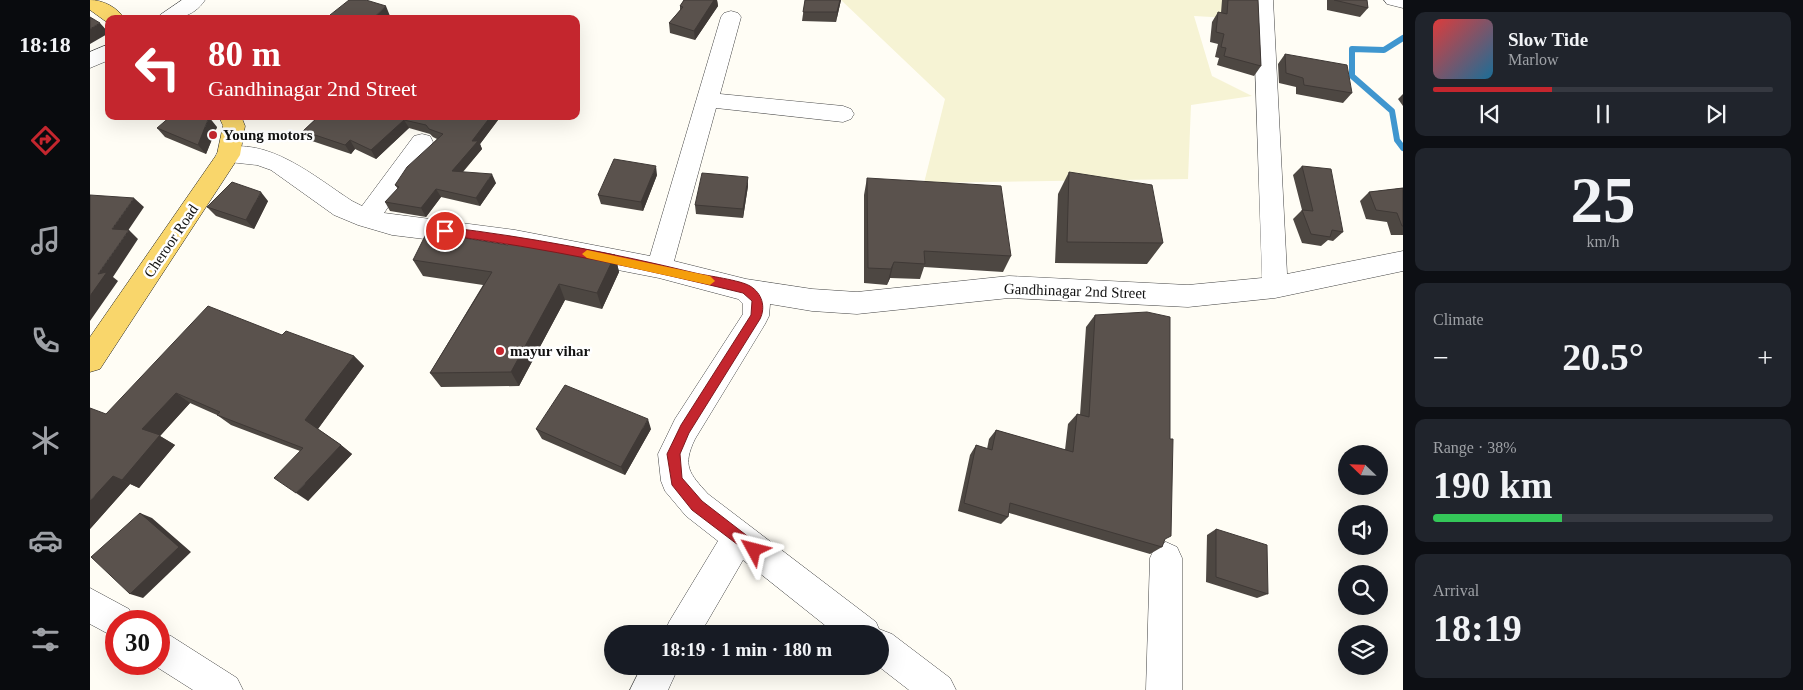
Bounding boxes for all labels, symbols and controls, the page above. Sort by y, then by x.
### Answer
text: Slow Tide [1508,29,1588,50]
text: 18:18 [19,32,71,57]
icon: left [125,35,190,100]
text: 80 m [208,35,281,74]
text: Marlow [1508,51,1559,68]
text: Gandhinagar 2nd Street [208,76,417,101]
icon: previous [1476,100,1504,128]
icon: pause [1589,100,1617,128]
icon: next [1702,100,1730,128]
icon: directions [28,123,63,158]
place label: Young motors [223,127,313,143]
marker: Young motors [207,129,219,141]
text: 25 [1571,164,1636,236]
street label: Cheroor Road [141,201,202,281]
pin [424,210,466,252]
icon: arrive [431,217,459,245]
icon: music [28,223,63,258]
text: km/h [1587,233,1619,250]
street label: Gandhinagar 2nd Street [1004,281,1147,302]
text: Climate [1433,311,1484,328]
icon: phone [28,323,63,358]
text: 20.5° [1562,336,1644,378]
text: − [1433,342,1449,373]
text: + [1757,342,1773,373]
place label: mayur vihar [510,343,590,359]
marker: mayur vihar [494,345,506,357]
icon: climate [28,423,63,458]
text: Range · 38% [1433,439,1517,456]
north arrow [1338,445,1388,495]
map controls [1338,445,1388,675]
text: 190 km [1433,464,1552,506]
button: sound [1338,505,1388,555]
icon: car [28,523,63,558]
position arrow [727,523,779,575]
button: search [1338,565,1388,615]
text: Arrival [1433,582,1479,599]
text: 18:19 [1433,607,1522,649]
speed limit sign: 30 [105,610,170,675]
icon: filters [28,622,63,657]
button: layers [1338,625,1388,675]
text: 18:19 · 1 min · 180 m [661,639,832,660]

